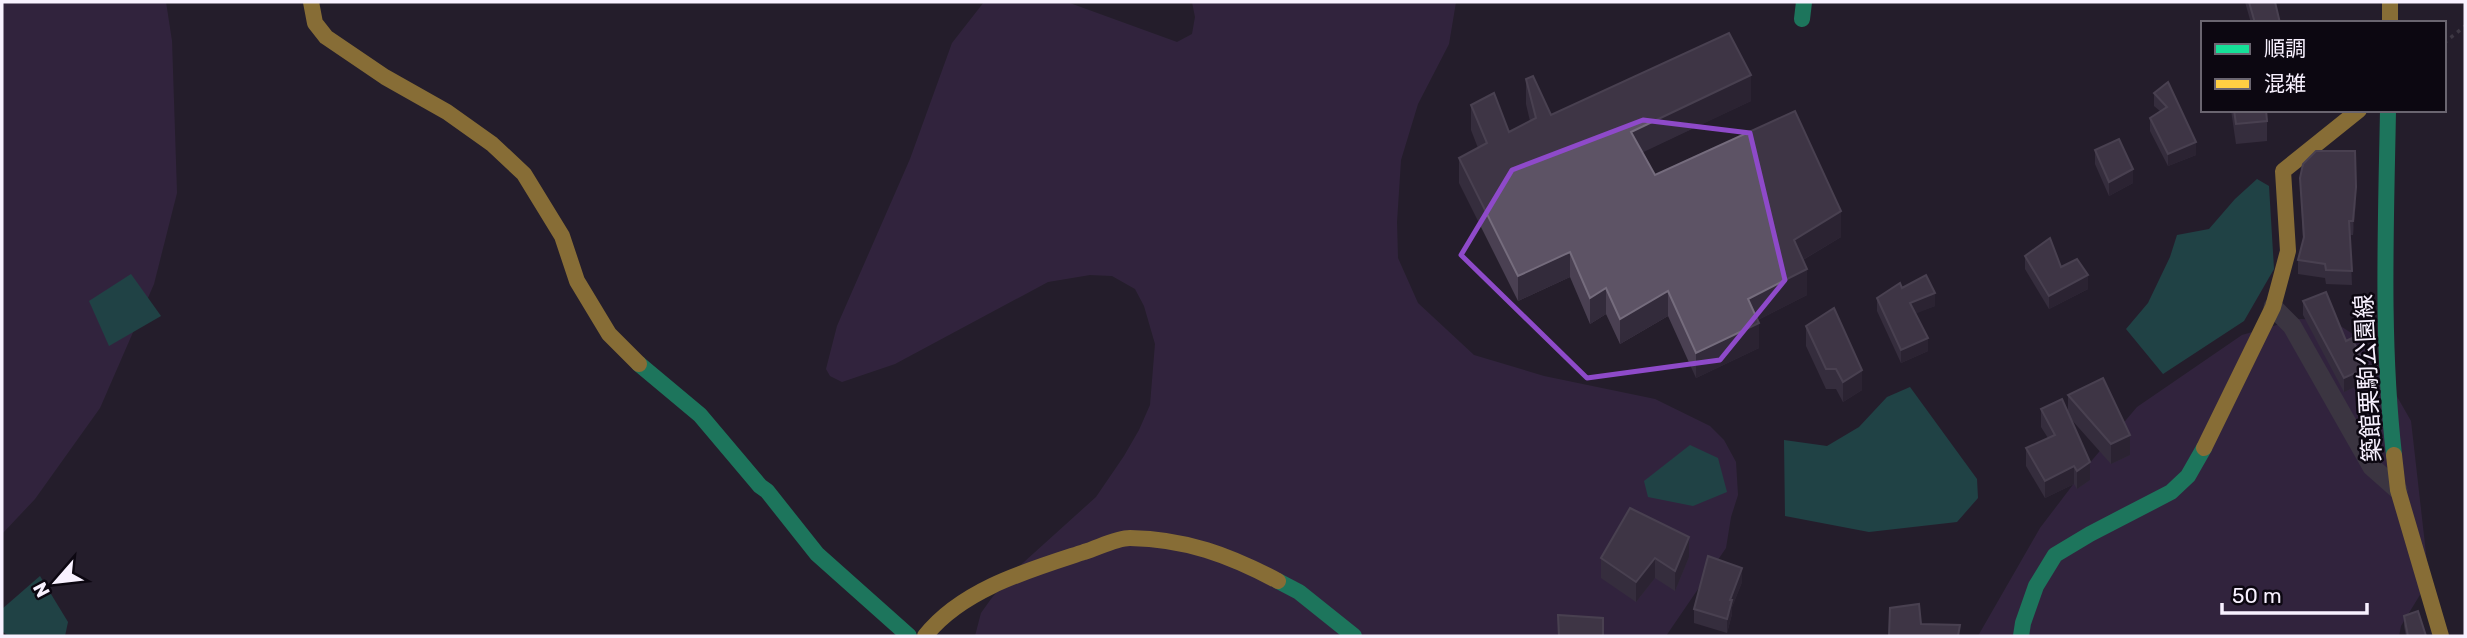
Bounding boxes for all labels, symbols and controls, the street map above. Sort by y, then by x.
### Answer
legend [2201,21,2446,112]
text: 順調 [2264,36,2306,61]
text: 混雑 [2264,71,2306,96]
street label: 築館栗駒公園線 [2350,293,2386,463]
north arrow [21,547,91,617]
scale bar [2222,572,2367,616]
text: N [28,578,55,601]
text: 50 m [2232,583,2282,608]

